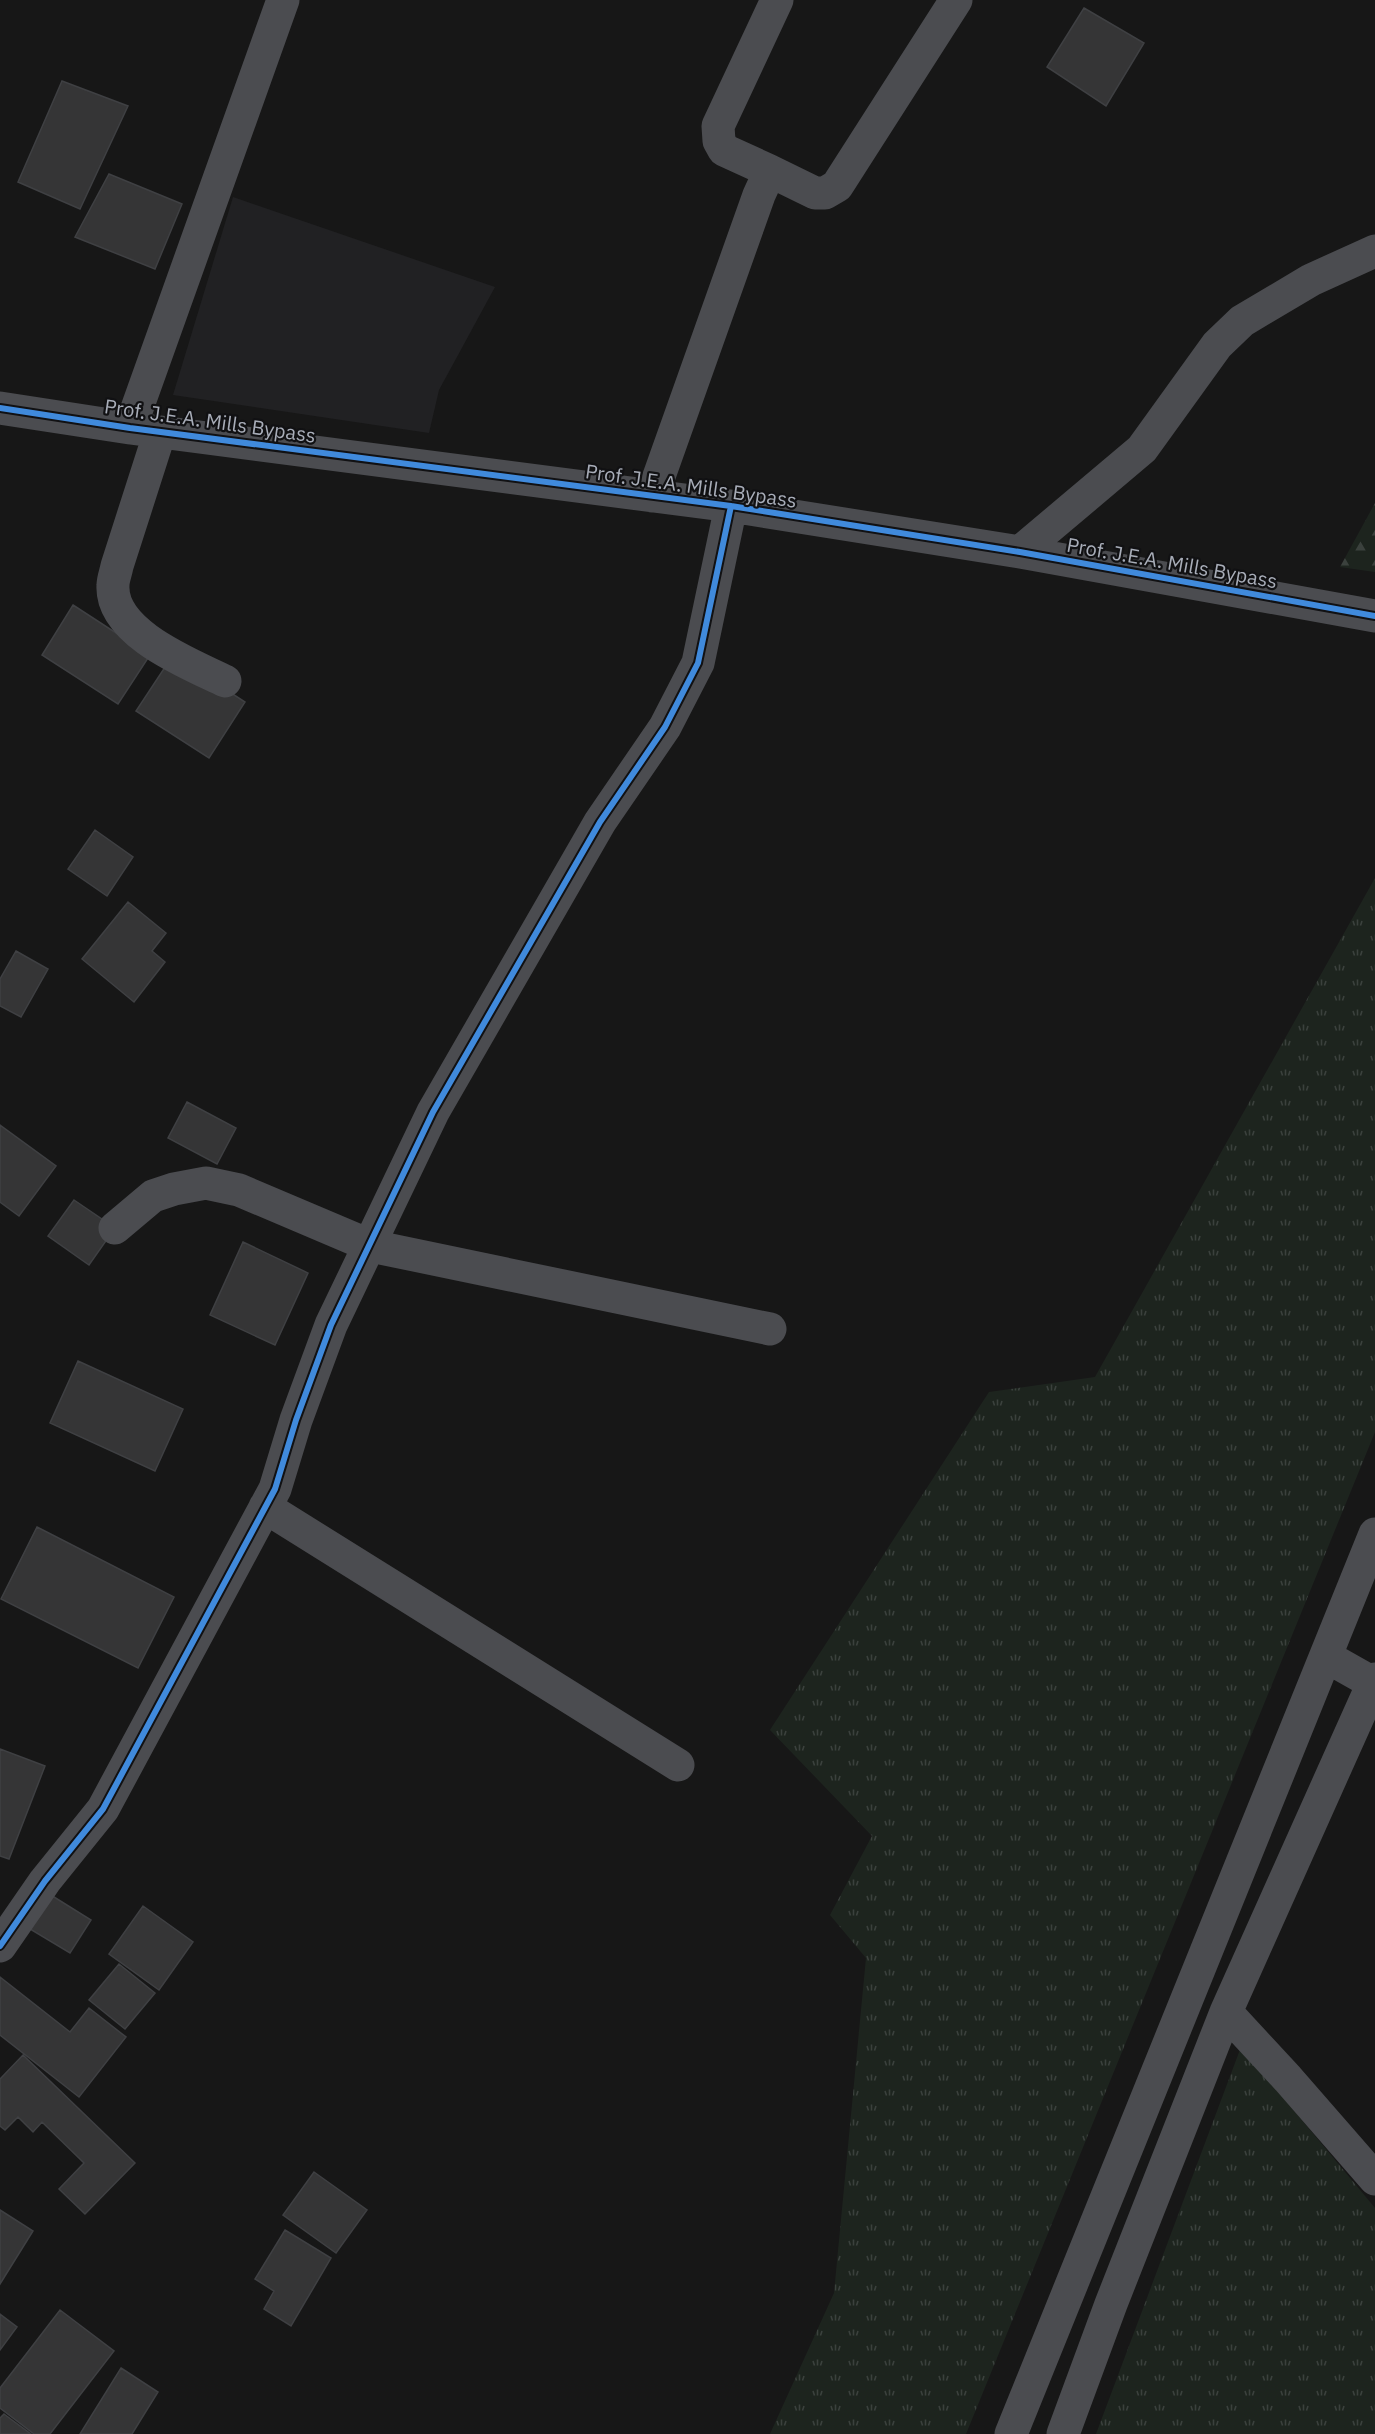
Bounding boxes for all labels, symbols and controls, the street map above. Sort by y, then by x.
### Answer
street label: Prof. J.E.A. Mills Bypass [103,392,317,449]
street label: Prof. J.E.A. Mills Bypass [584,457,798,514]
street label: Prof. J.E.A. Mills Bypass [1065,531,1279,594]

